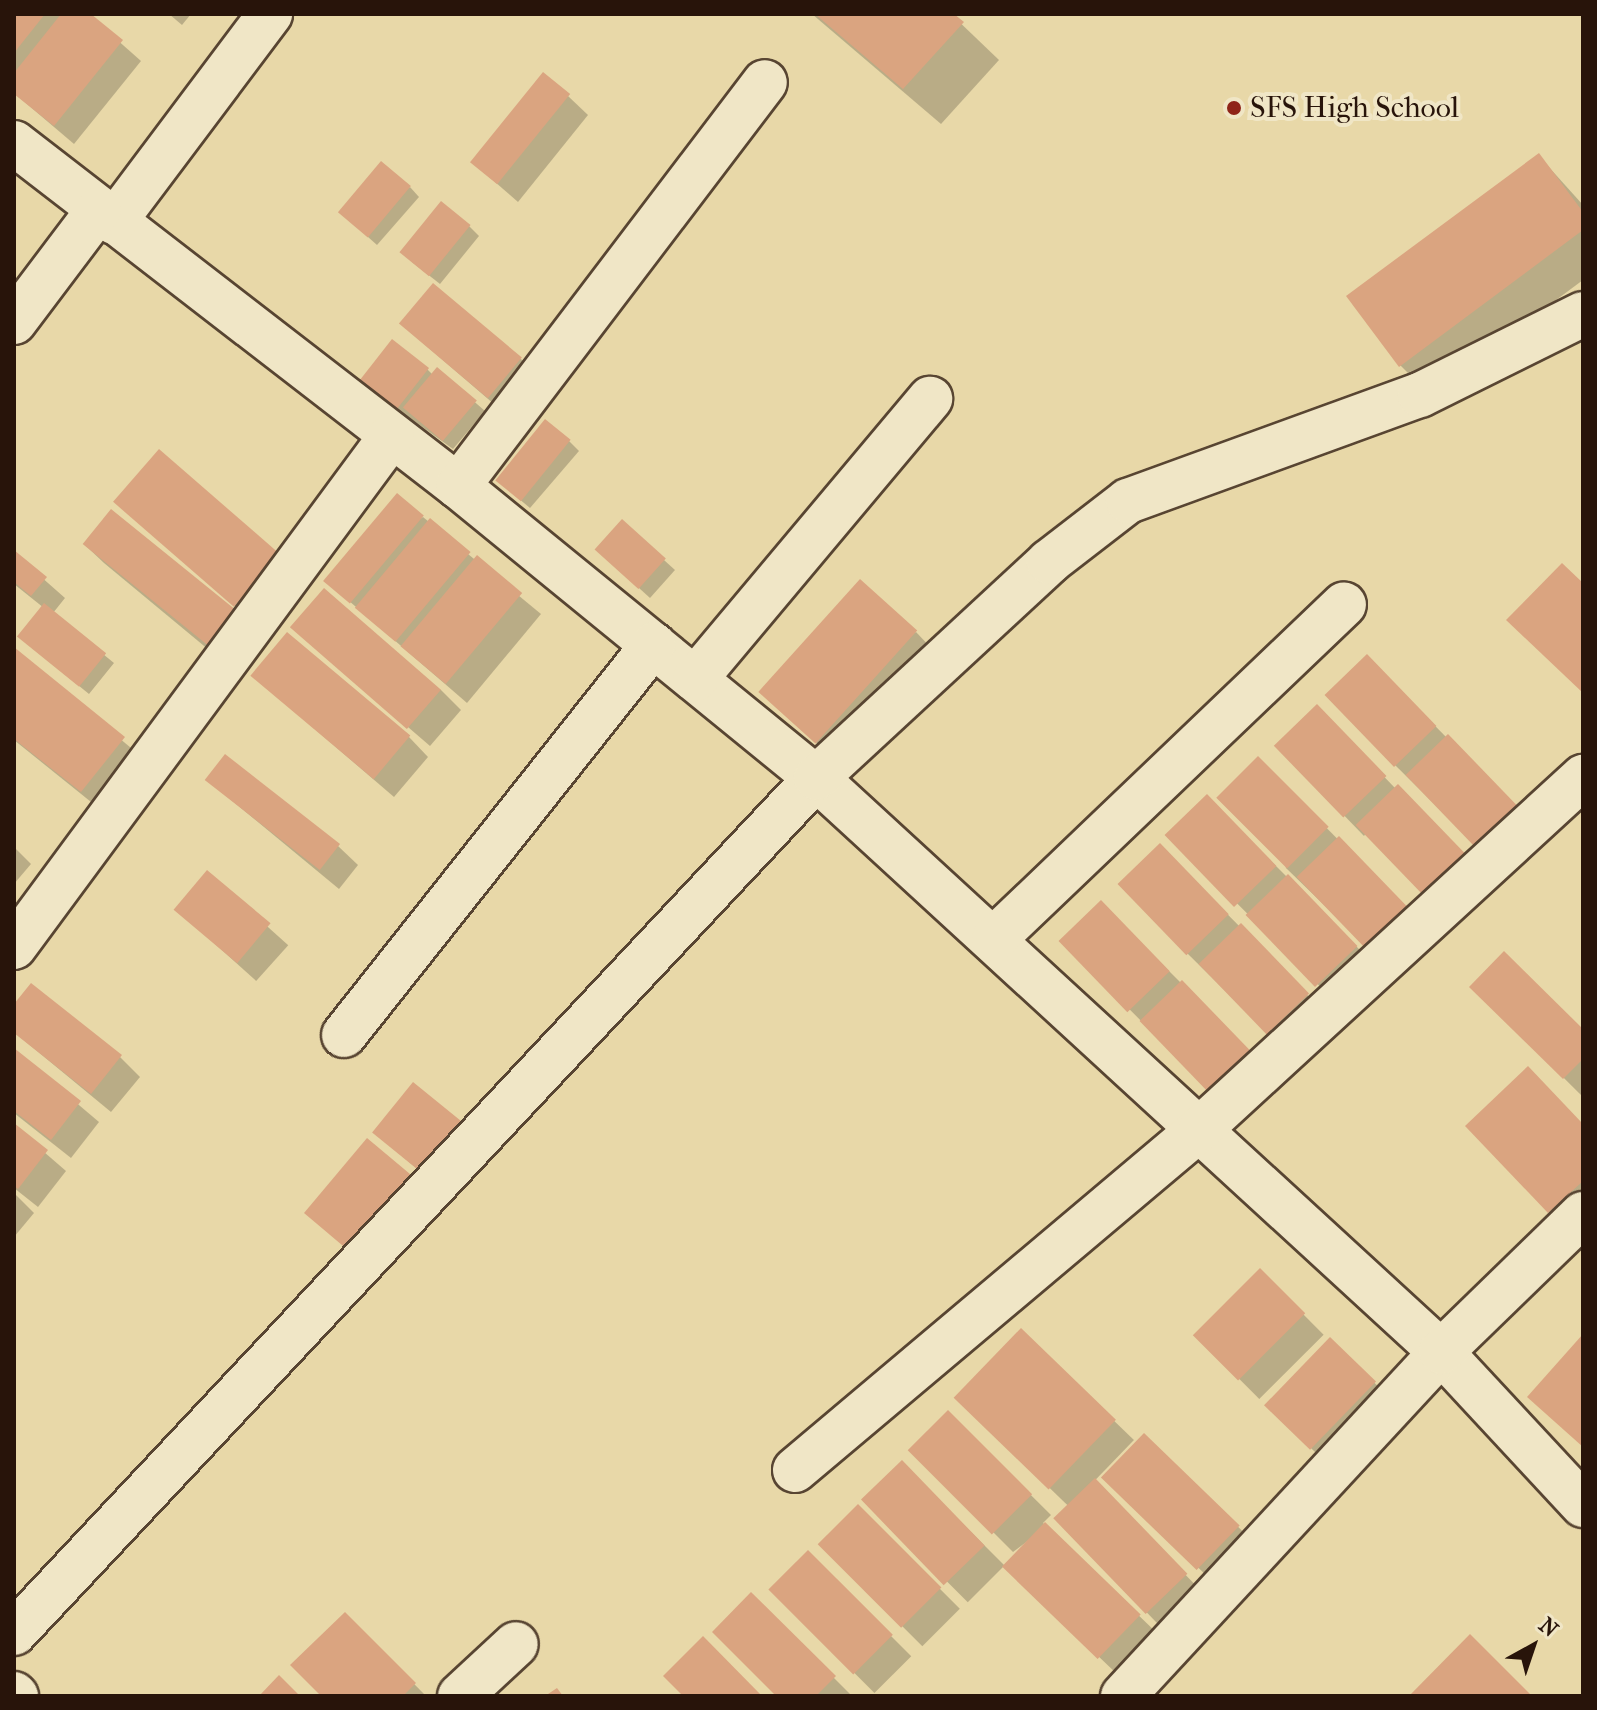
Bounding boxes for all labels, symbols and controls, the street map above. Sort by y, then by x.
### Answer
place label: SFS High School [1250,90,1459,126]
marker: SFS High School [1225,99,1243,117]
north arrow [1493,1606,1573,1686]
text: N [1534,1612,1563,1643]

